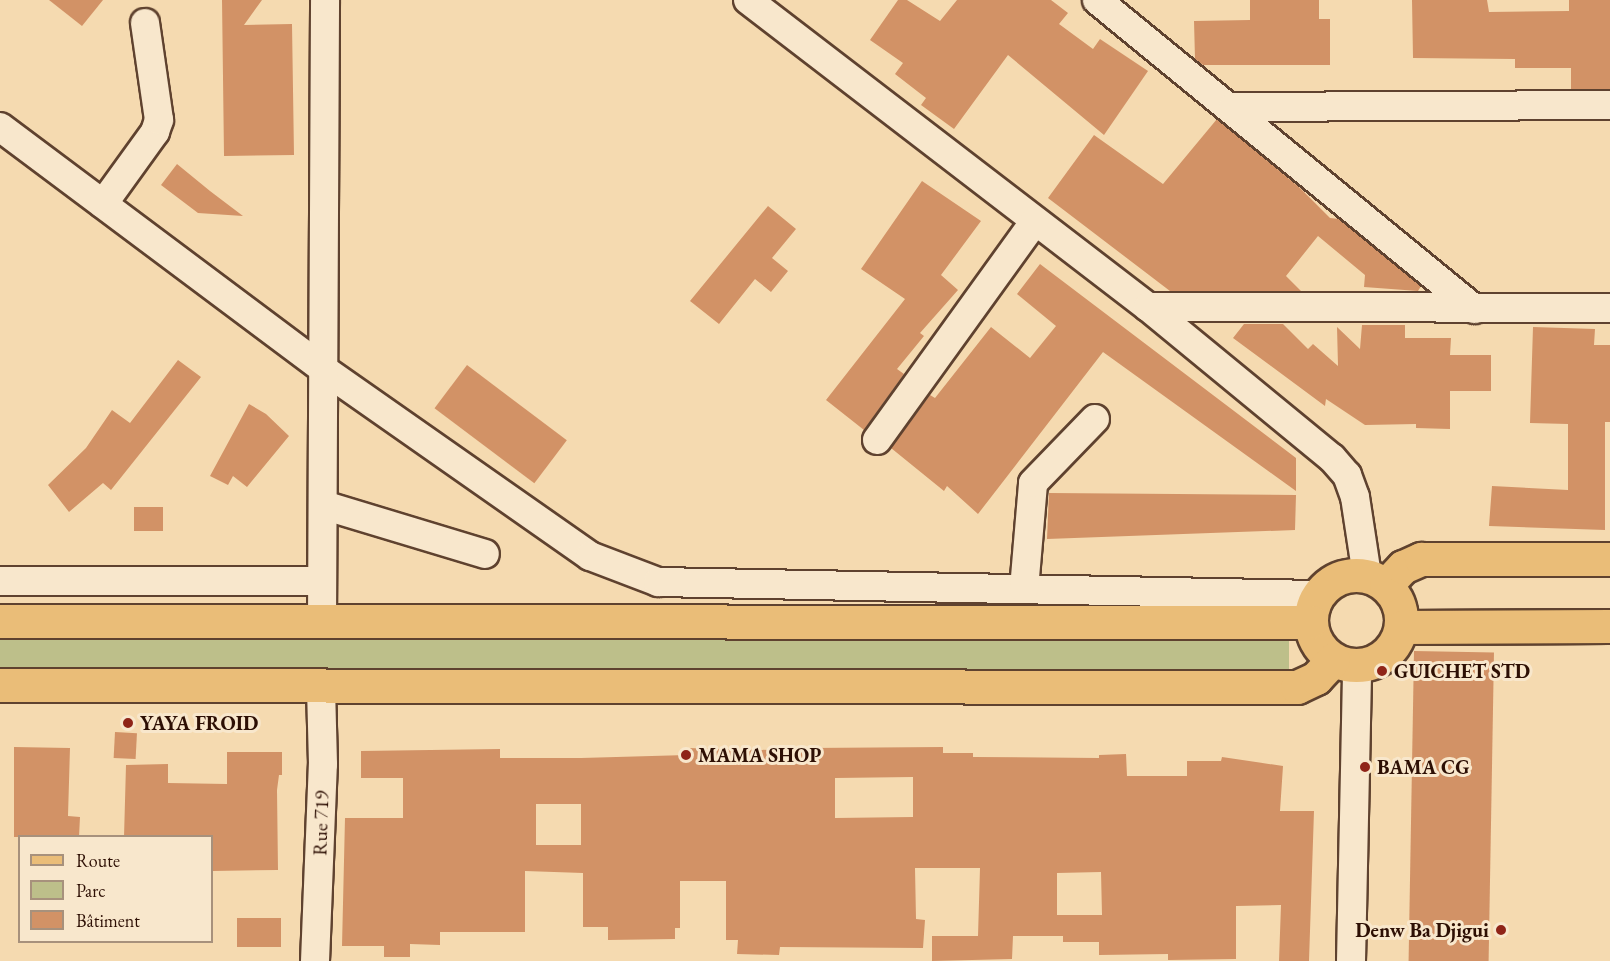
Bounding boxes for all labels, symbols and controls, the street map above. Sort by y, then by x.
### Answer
place label: GUICHET STD [1394,659,1530,683]
marker: GUICHET STD [1375,664,1389,678]
place label: YAYA FROID [140,711,258,735]
marker: YAYA FROID [121,716,135,730]
place label: MAMA SHOP [698,743,821,767]
marker: MAMA SHOP [679,748,693,762]
place label: BAMA CG [1377,755,1470,779]
marker: BAMA CG [1358,760,1372,774]
street label: Rue 719 [308,790,334,856]
legend [18,835,213,943]
text: Route [76,849,120,872]
text: Parc [76,879,106,902]
text: Bâtiment [76,909,140,932]
place label: Denw Ba Djigui [1355,918,1489,942]
marker: Denw Ba Djigui [1494,923,1508,937]

